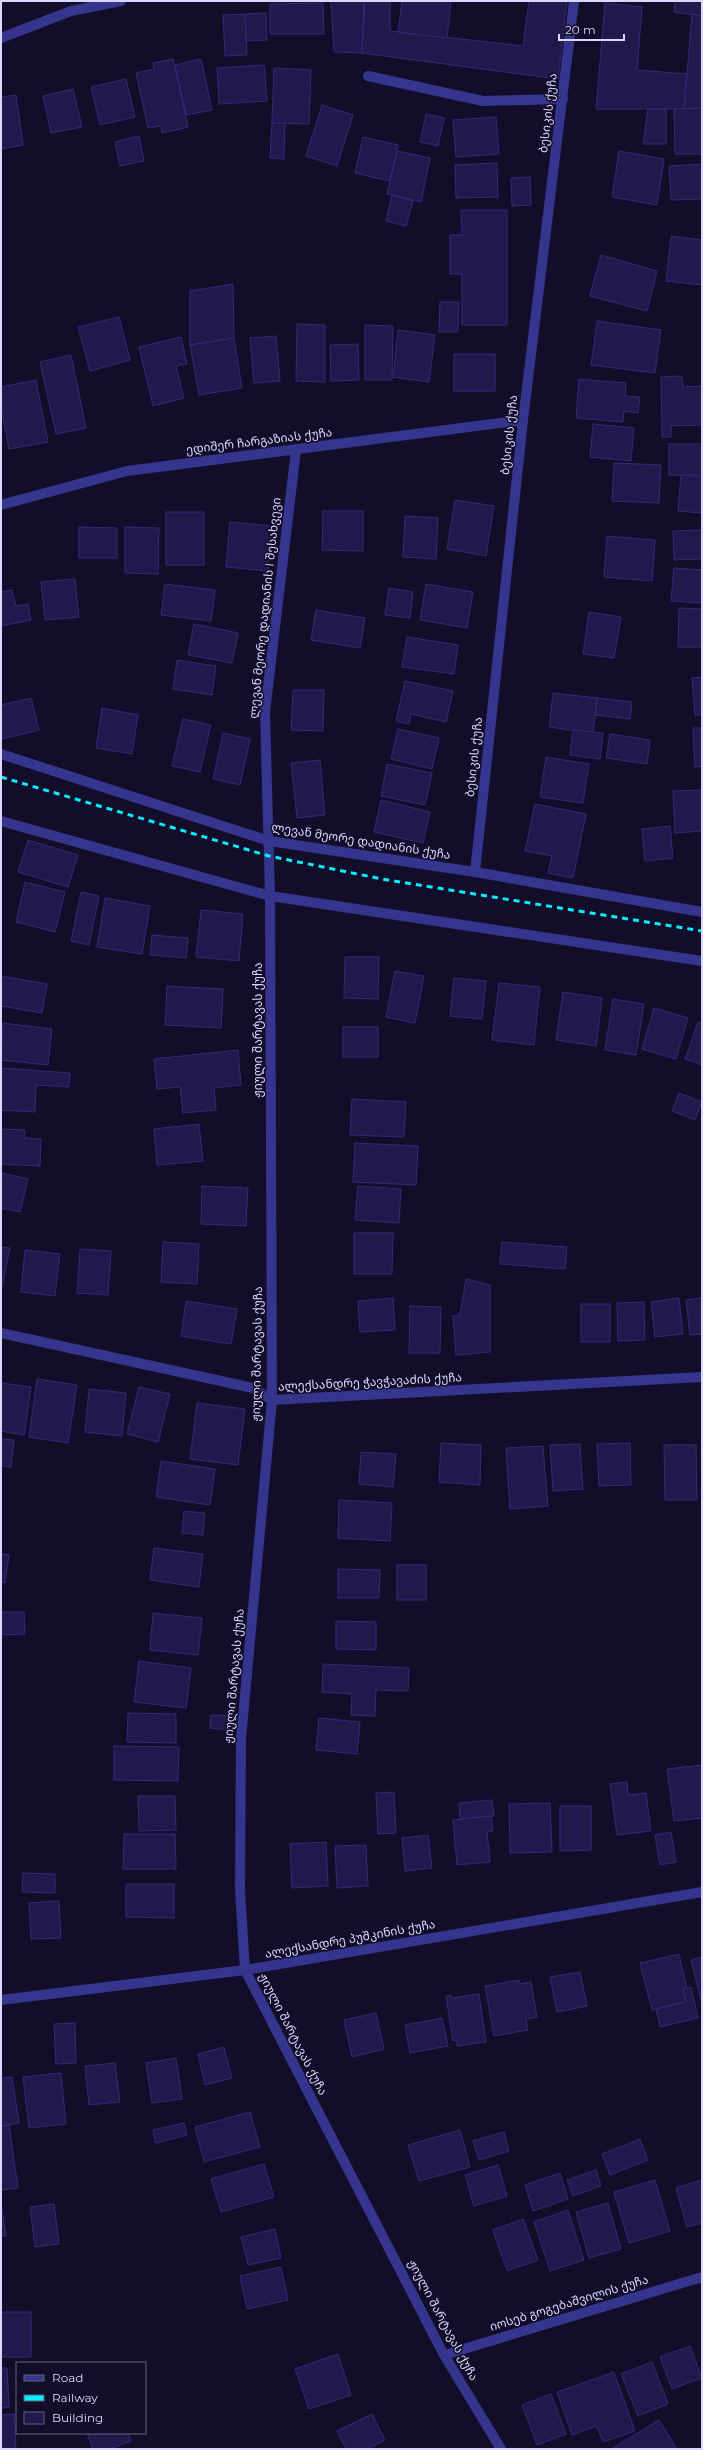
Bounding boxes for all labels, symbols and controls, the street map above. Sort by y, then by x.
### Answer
scale bar [559,16,624,42]
text: 20 m [565,22,596,37]
street label: ბესიკის ქუჩა [535,72,560,154]
street label: ბესიკის ქუჩა [497,394,520,476]
street label: ედიშერ ჩარგაზიას ქუჩა [185,424,333,458]
street label: ლევან მეორე დადიანის I შესახვევი [245,496,285,719]
street label: ბესიკის ქუჩა [462,716,485,798]
street label: ლევან მეორე დადიანის ქუჩა [270,819,452,863]
street label: ჟიული შარტავას ქუჩა [250,962,266,1098]
street label: ჟიული შარტავას ქუჩა [248,1286,266,1422]
street label: ალექსანდრე ჭავჭავაძის ქუჩა [278,1369,462,1395]
street label: ჟიული შარტავას ქუჩა [220,1608,248,1744]
street label: ალექსანდრე პუშკინის ქუჩა [264,1916,436,1962]
street label: ჟიული შარტავას ქუჩა [255,1970,331,2098]
street label: ჟიული შარტავას ქუჩა [404,2256,482,2384]
street label: იოსებ გოგებაშვილის ქუჩა [488,2271,650,2335]
legend [16,2362,146,2434]
text: Road [52,2370,83,2385]
text: Railway [52,2390,98,2405]
text: Building [52,2410,103,2425]

